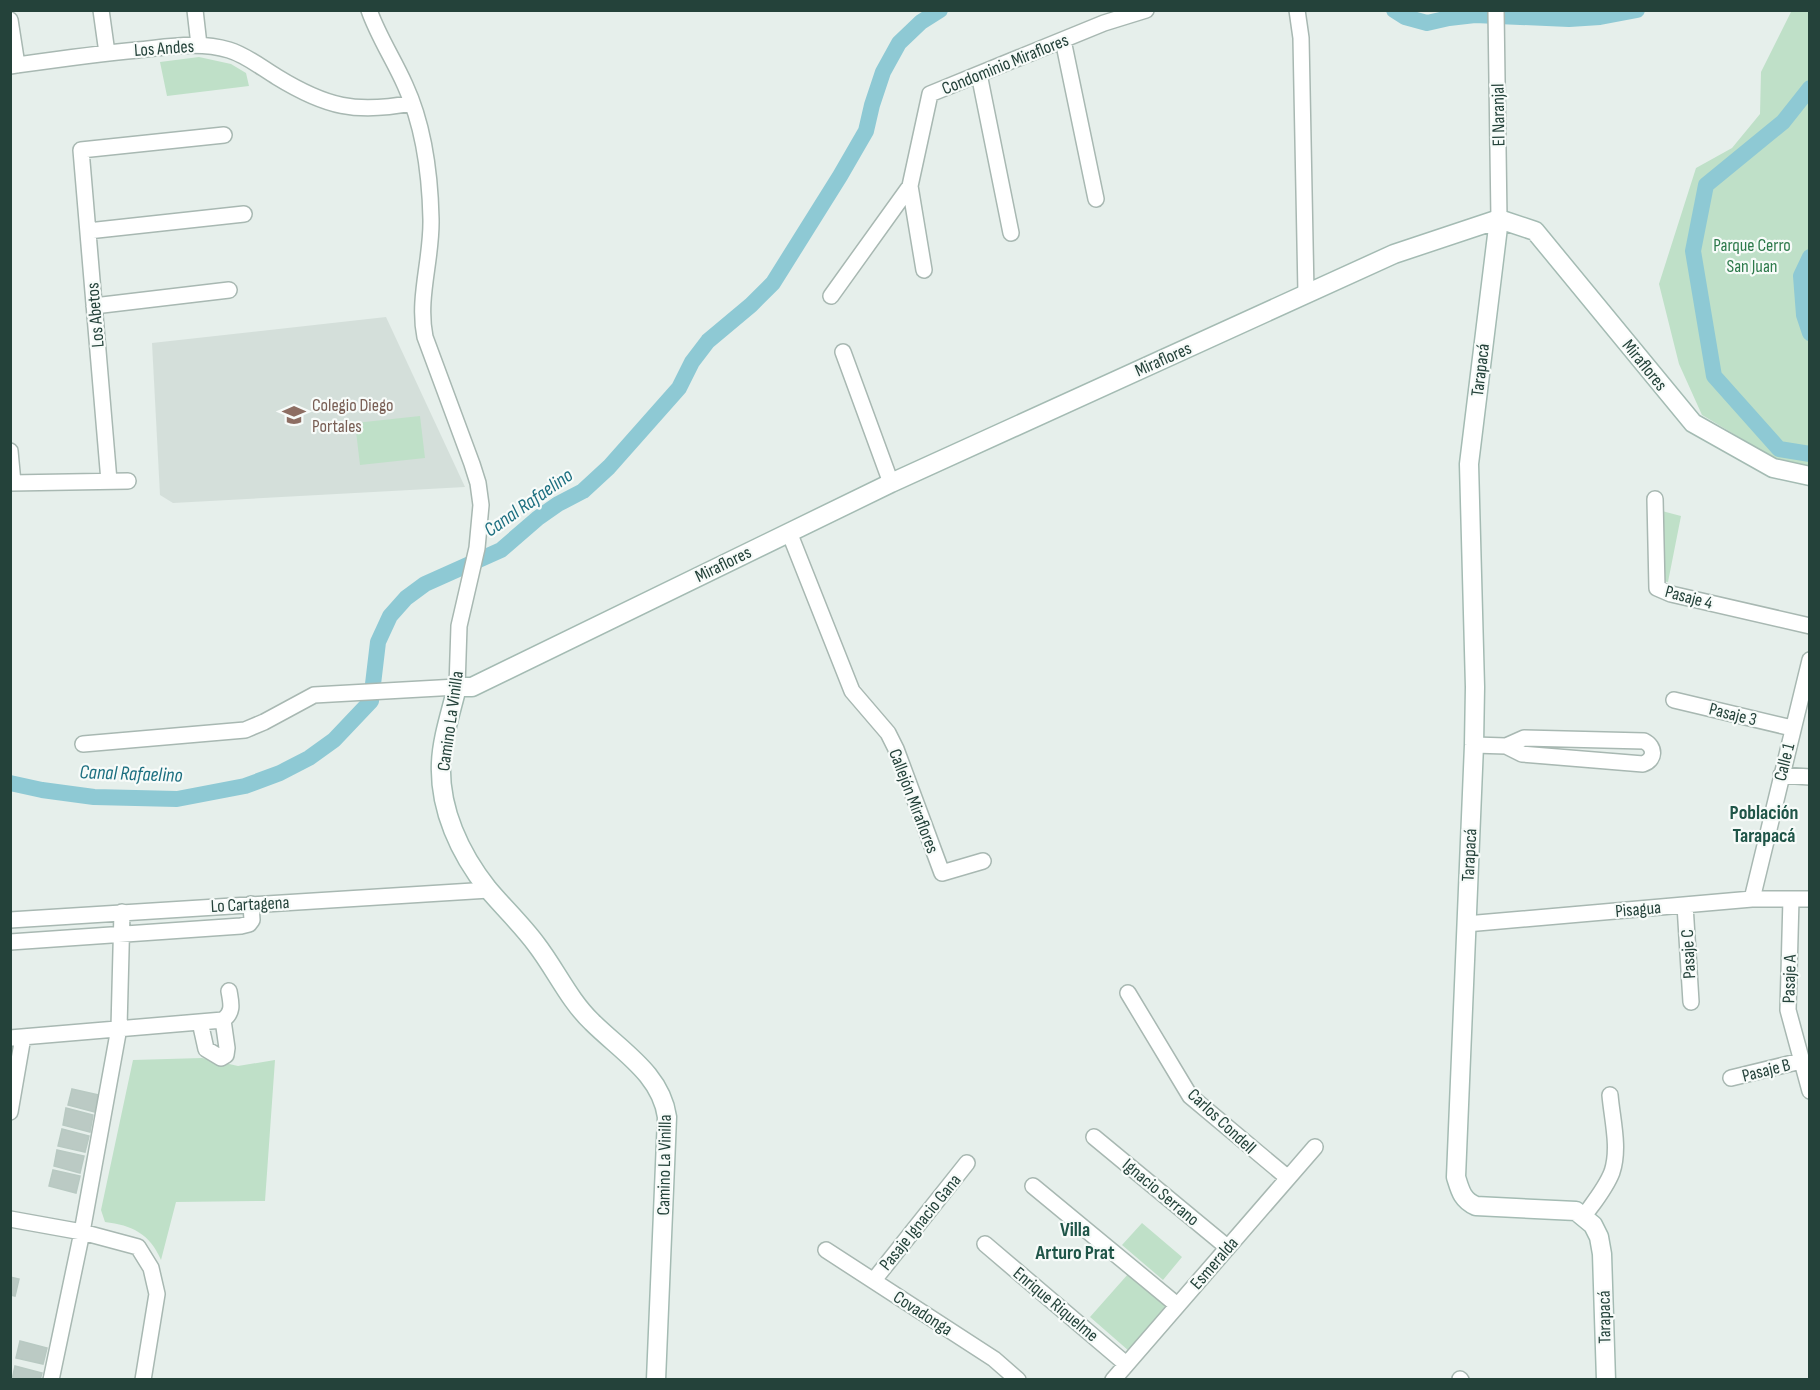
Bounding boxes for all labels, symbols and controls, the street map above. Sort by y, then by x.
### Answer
street label: Condominio Miraflores [939,29,1072,99]
street label: Los Andes [133,36,195,61]
street label: El Naranjal [1487,83,1510,147]
park label: Parque Cerro San Juan [1713,235,1791,277]
street label: Los Abetos [82,282,109,348]
street label: Miraflores [1618,335,1672,395]
street label: Miraflores [1132,338,1195,381]
street label: Tarapacá [1467,342,1494,398]
place label: Colegio Diego Portales [312,395,394,437]
school or university icon: Colegio Diego Portales [281,402,307,428]
water label: Canal Rafaelino [479,463,578,542]
street label: Miraflores [692,542,755,587]
street label: Pasaje 4 [1663,581,1715,614]
street label: Camino La Vinilla [433,670,468,772]
street label: Pasaje 3 [1707,698,1759,731]
street label: Calle 1 [1770,740,1799,783]
street label: Callejón Miraflores [884,746,943,856]
water label: Canal Rafaelino [79,760,183,788]
district label: Población Tarapacá [1730,801,1798,848]
street label: Tarapacá [1458,828,1481,882]
street label: Lo Cartagena [210,892,290,917]
street label: Pisagua [1614,897,1662,922]
street label: Pasaje C [1677,929,1700,979]
street label: Pasaje A [1778,954,1801,1004]
street label: Pasaje B [1740,1054,1792,1087]
street label: Carlos Condell [1183,1084,1260,1158]
street label: Camino La Vinilla [653,1114,676,1216]
street label: Ignacio Serrano [1118,1154,1203,1230]
street label: Pasaje Ignacio Gana [875,1170,966,1275]
district label: Villa Arturo Prat [1034,1218,1115,1265]
street label: Esmeralda [1186,1233,1243,1294]
street label: Enrique Riquelme [1009,1263,1103,1346]
street label: Covadonga [889,1287,956,1340]
street label: Tarapacá [1594,1290,1615,1344]

